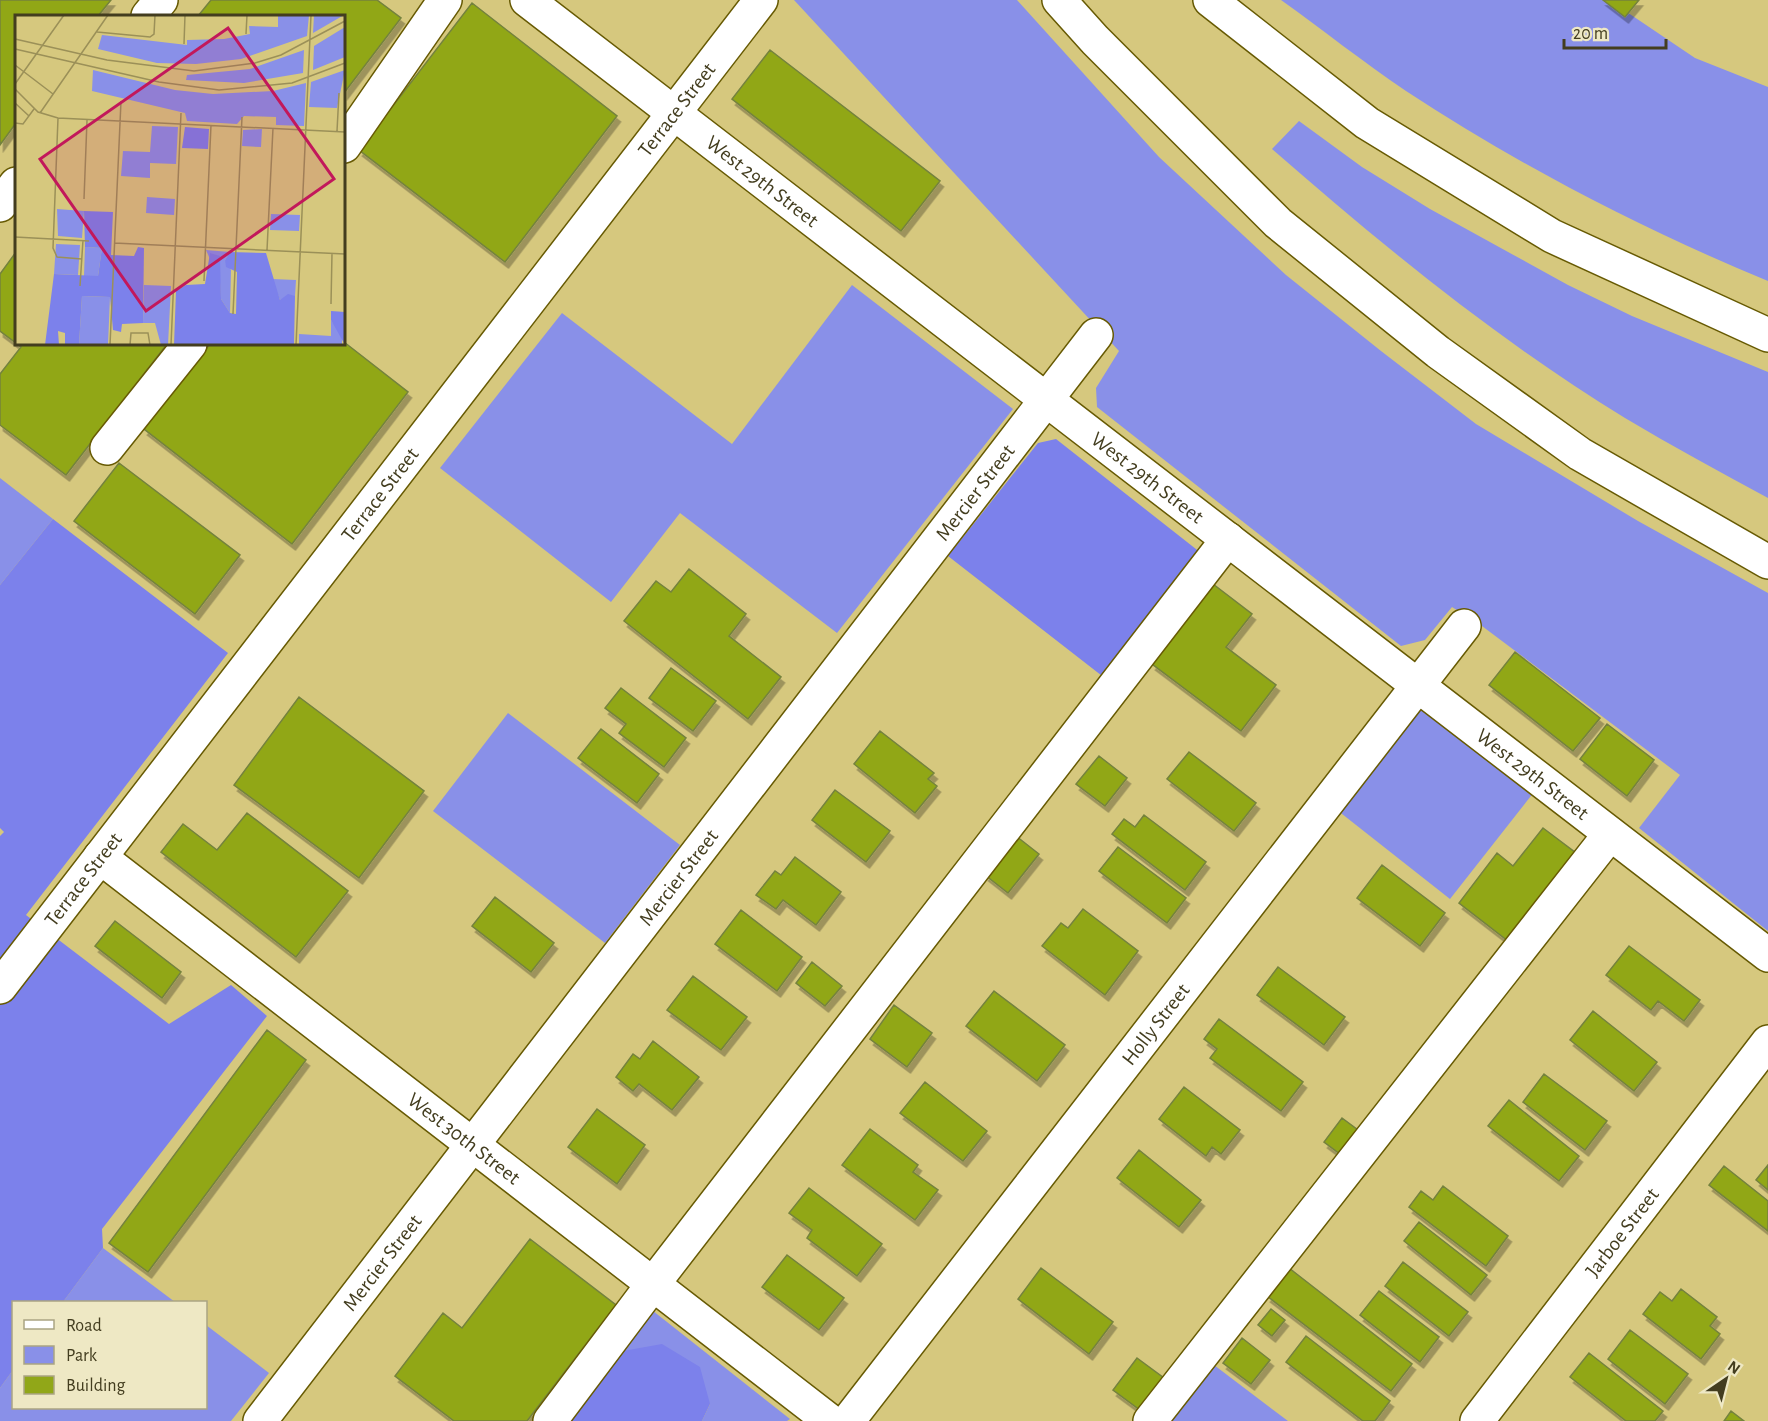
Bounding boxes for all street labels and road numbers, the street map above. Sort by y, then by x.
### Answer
street label: Terrace Street [634,58,719,160]
street label: West 29th Street [702,131,823,231]
street label: West 29th Street [1087,428,1208,527]
street label: Mercier Street [931,440,1019,544]
street label: Terrace Street [337,443,423,545]
street label: West 29th Street [1473,724,1593,824]
street label: Mercier Street [635,825,722,929]
street label: Terrace Street [40,828,126,930]
street label: Holly Street [1118,979,1194,1069]
street label: West 30th Street [404,1088,524,1188]
street label: Jarboe Street [1581,1184,1663,1281]
street label: Mercier Street [339,1210,426,1315]

